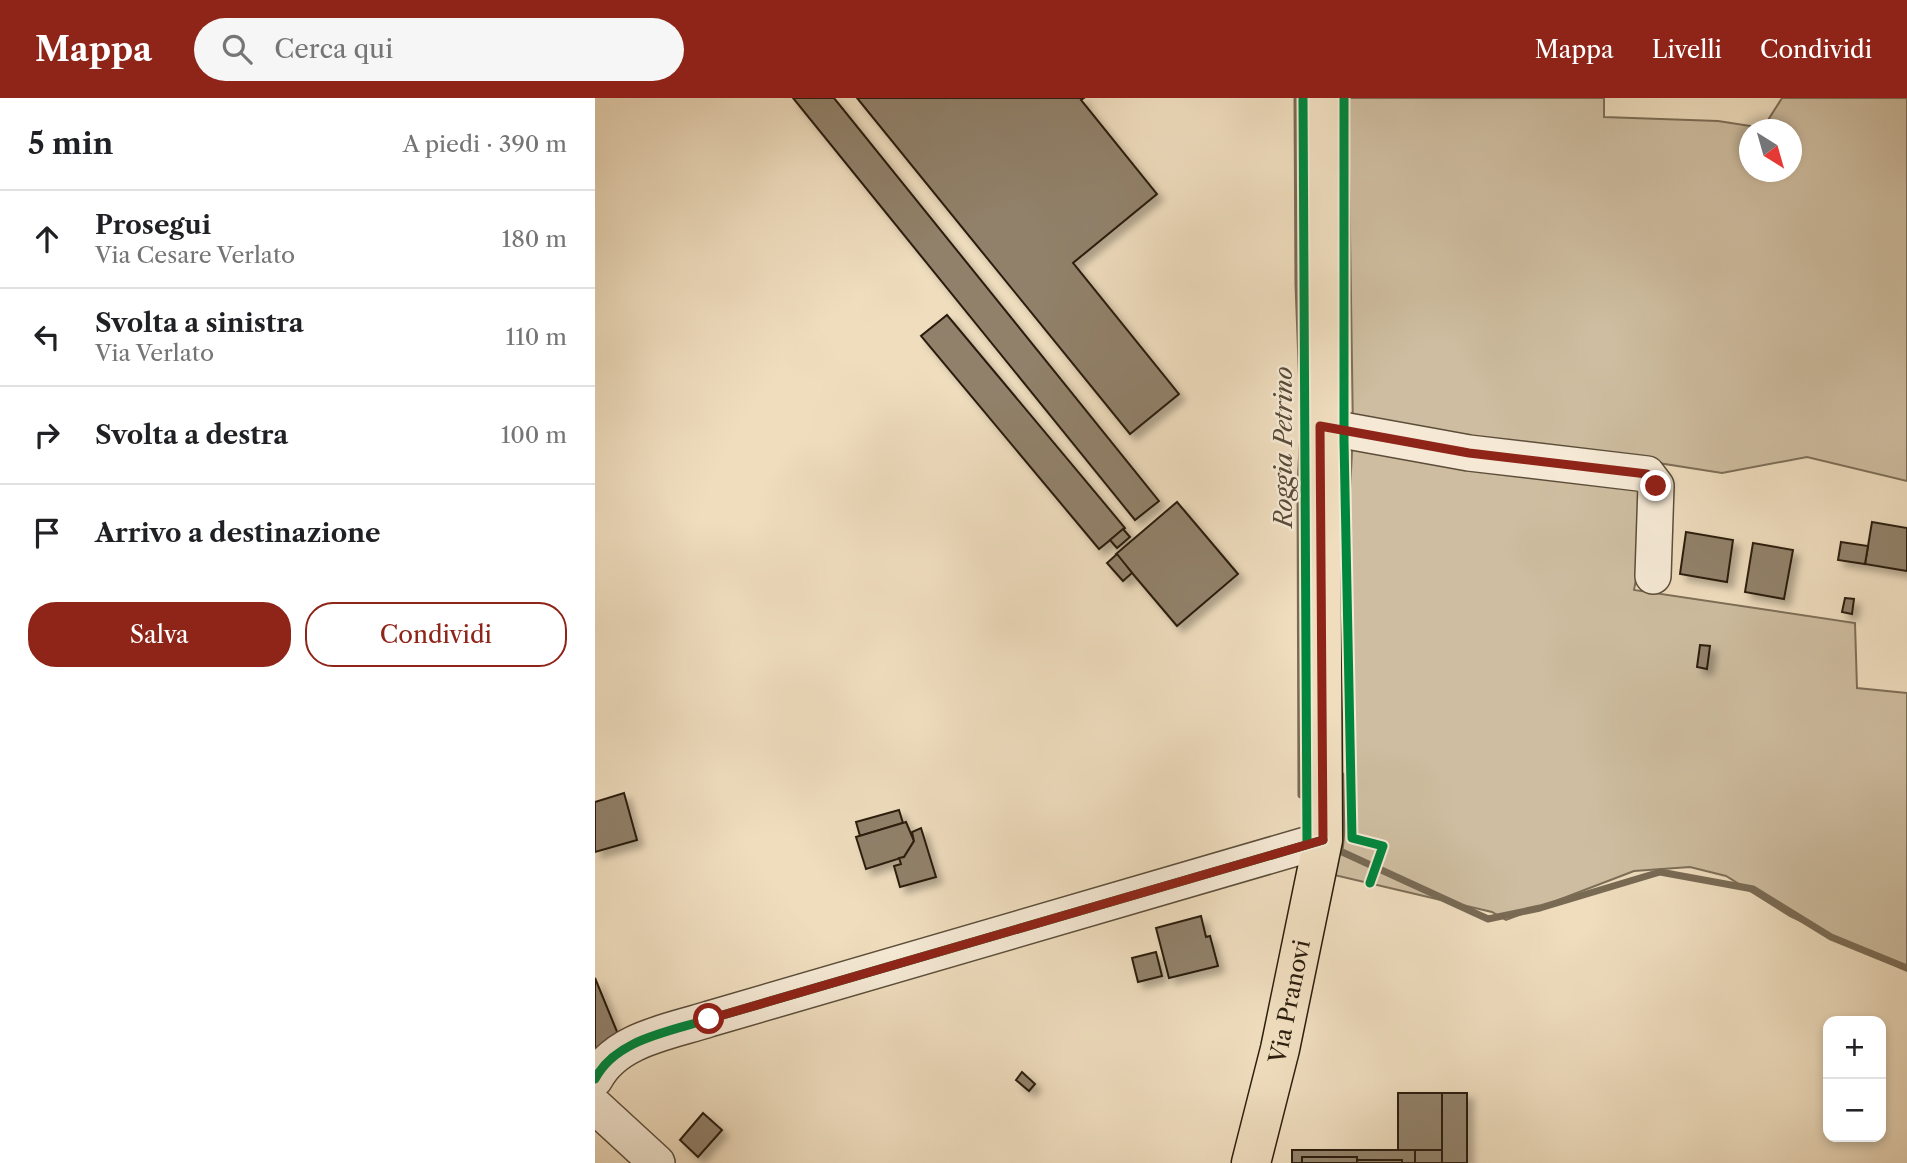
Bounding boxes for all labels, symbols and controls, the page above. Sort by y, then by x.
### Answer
search box [194,18,684,81]
text: Mappa [35,29,152,70]
icon: search [218,30,256,68]
text: Cerca qui [274,33,393,65]
text: Mappa [1535,35,1614,64]
text: Livelli [1652,35,1722,64]
text: Condividi [1760,35,1872,64]
north arrow [1739,119,1802,182]
text: 5 min [28,125,113,162]
text: A piedi · 390 m [403,130,567,158]
text: Prosegui [95,209,211,241]
icon: ahead [28,220,66,258]
text: 180 m [502,225,567,253]
text: Via Cesare Verlato [95,241,295,269]
text: Svolta a sinistra [95,307,304,339]
icon: left [28,318,66,356]
text: 110 m [506,323,567,351]
text: Via Verlato [95,339,214,367]
water label: Roggia Petrino [1269,366,1298,530]
icon: right [28,416,66,454]
text: Svolta a destra [95,419,288,451]
text: 100 m [501,421,567,449]
route end [1640,470,1671,501]
icon: arrive [28,514,66,552]
text: Arrivo a destinazione [95,517,381,549]
button: Salva [28,602,291,667]
button: Condividi [305,602,567,667]
street label: Via Pranovi [1263,937,1316,1068]
route start [693,1003,724,1034]
map controls [1823,1016,1886,1142]
button: + [1823,1016,1886,1079]
button: − [1823,1079,1886,1142]

